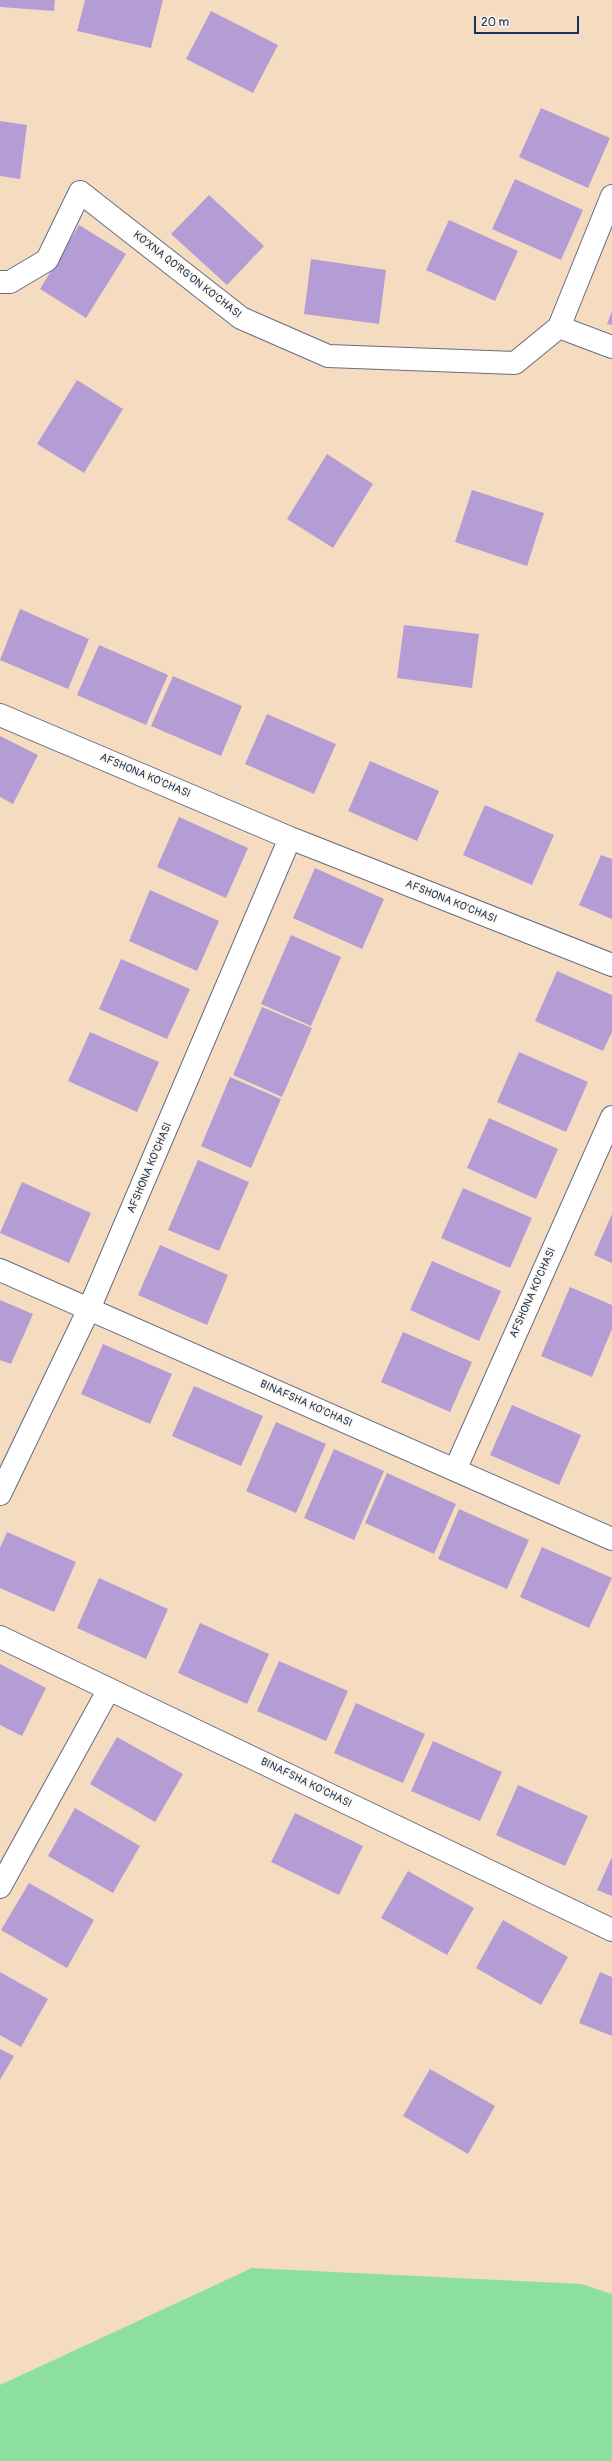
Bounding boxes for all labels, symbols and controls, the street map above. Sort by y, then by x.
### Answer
scale bar [476,8,581,34]
text: 20 m [481,15,509,30]
street label: KO'XNA QO'RG'ON KO'CHASI [130,229,244,321]
street label: AFSHONA KO'CHASI [98,751,192,801]
street label: AFSHONA KO'CHASI [403,878,499,926]
street label: AFSHONA KO'CHASI [125,1121,175,1215]
street label: AFSHONA KO'CHASI [507,1246,559,1340]
street label: BINAFSHA KO'CHASI [258,1378,354,1430]
street label: BINAFSHA KO'CHASI [258,1755,354,1811]

